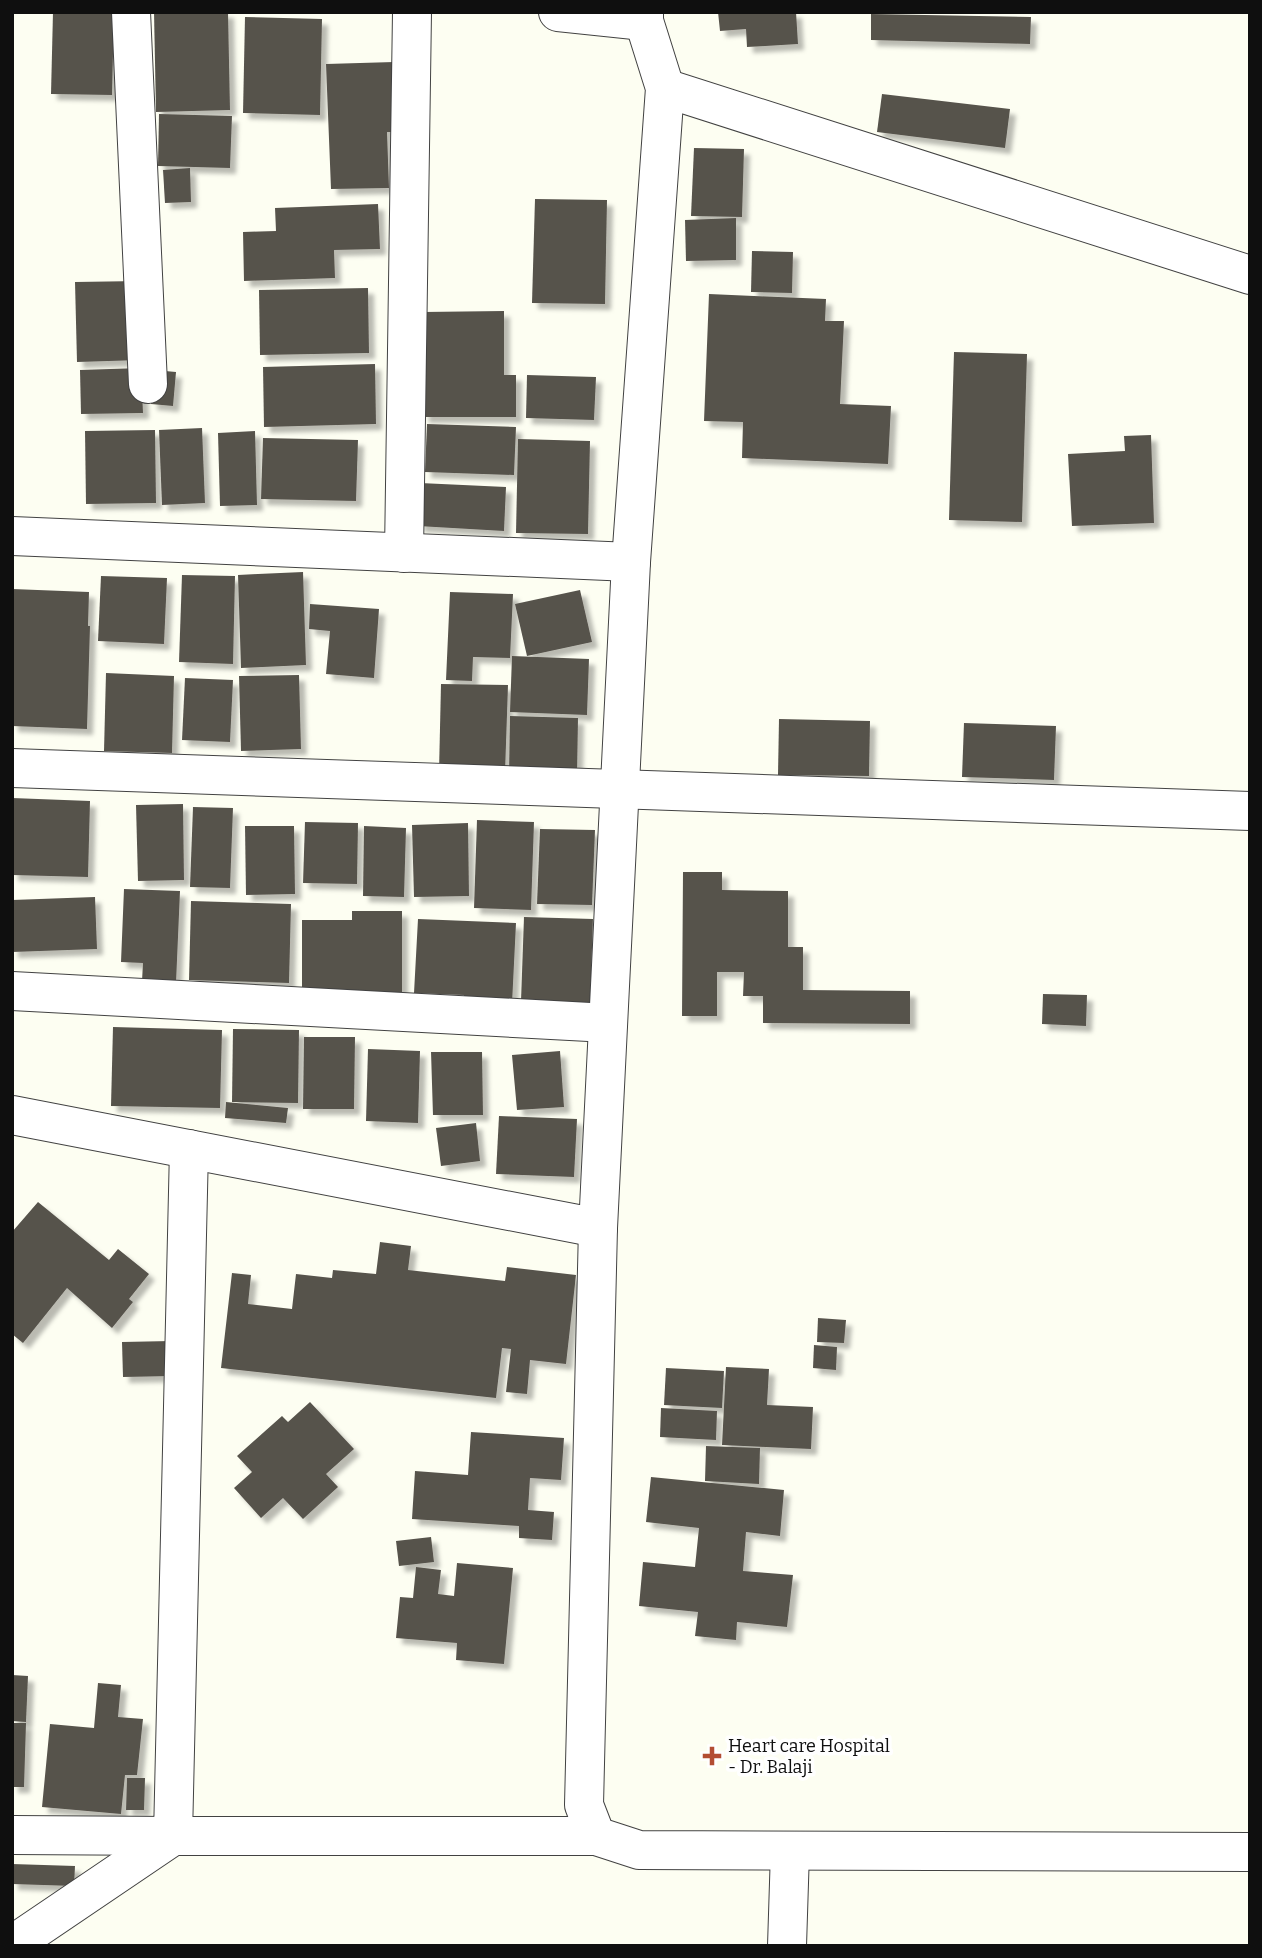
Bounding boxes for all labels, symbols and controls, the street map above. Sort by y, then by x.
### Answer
place label: Heart care Hospital - Dr. Balaji [728,1735,890,1778]
marker: Heart care Hospital - Dr. Balaji [702,1746,722,1766]

